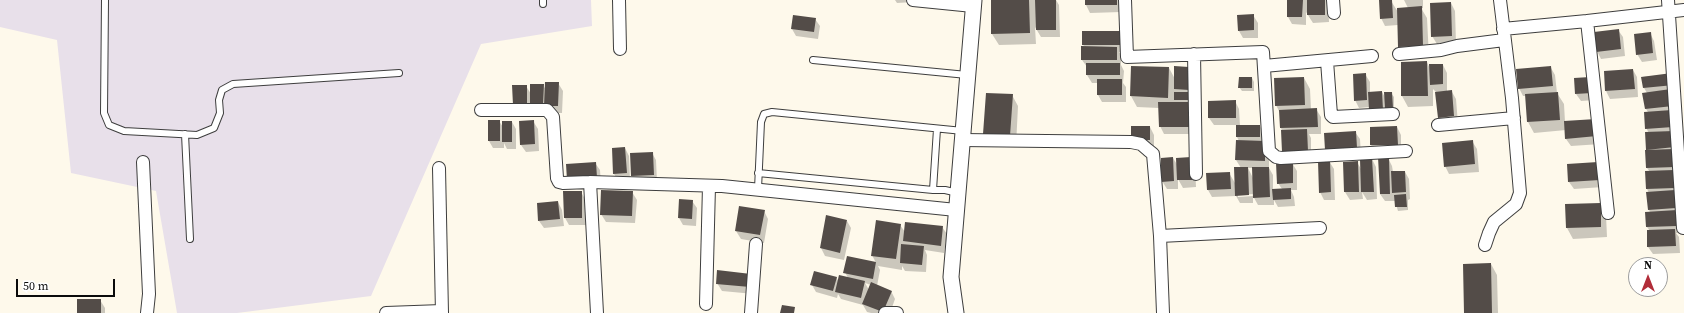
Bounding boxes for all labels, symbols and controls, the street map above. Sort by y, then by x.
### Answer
north arrow [1628,257,1668,297]
text: N [1644,258,1652,273]
scale bar [18,271,117,297]
text: 50 m [23,278,49,294]

